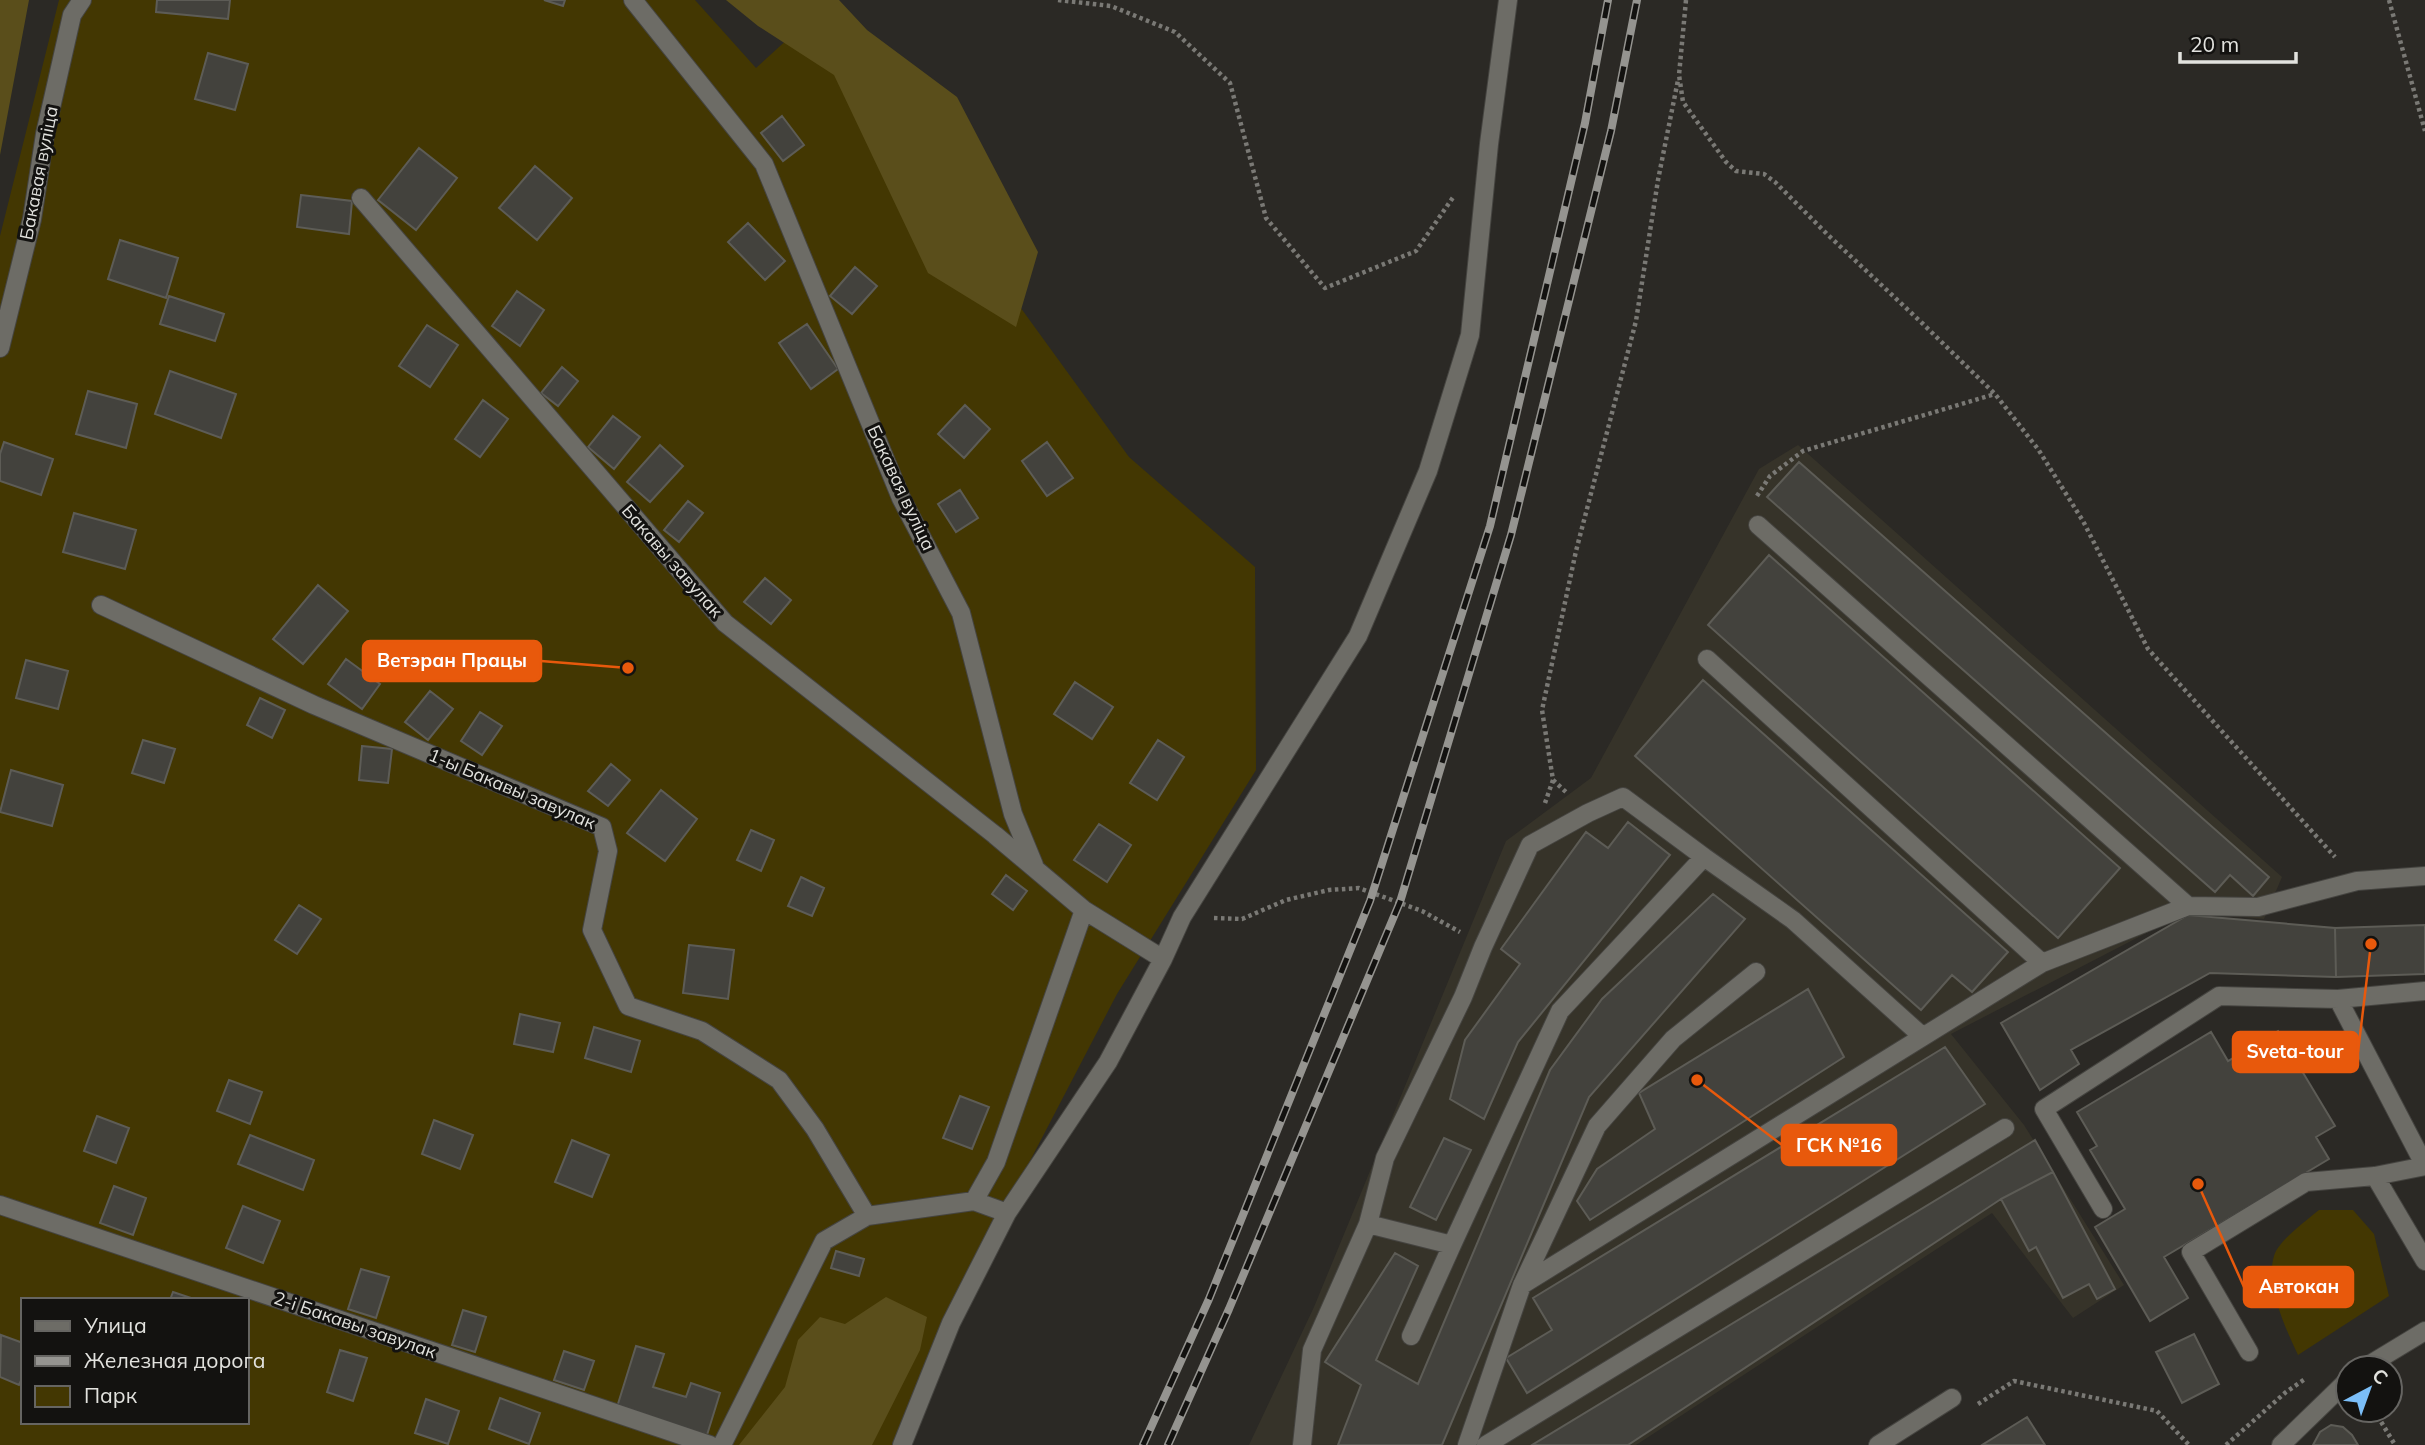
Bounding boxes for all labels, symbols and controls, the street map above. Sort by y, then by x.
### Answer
scale bar [2180,21,2296,65]
text: 20 m [2190,31,2239,57]
street label: Бакавая вуліца [14,104,63,242]
street label: Бакавая вуліца [862,421,941,554]
street label: Бакавы завулак [617,499,728,622]
callout: Ветэран Працы [363,641,541,681]
text: Ветэран Працы [377,648,527,672]
street label: 1-ы Бакавы завулак [425,743,599,834]
callout: Sveta-tour [2233,1032,2358,1072]
text: Sveta-tour [2246,1039,2344,1063]
callout: ГСК №16 [1782,1125,1896,1165]
text: ГСК №16 [1796,1133,1882,1157]
callout: Автокан [2244,1267,2353,1307]
text: Автокан [2259,1274,2339,1298]
street label: 2-і Бакавы завулак [271,1286,440,1363]
legend [21,1298,248,1424]
text: Улица [83,1312,147,1338]
text: Железная дорога [84,1347,266,1373]
north arrow [2334,1354,2404,1424]
text: С [2367,1363,2393,1389]
text: Парк [84,1382,138,1408]

